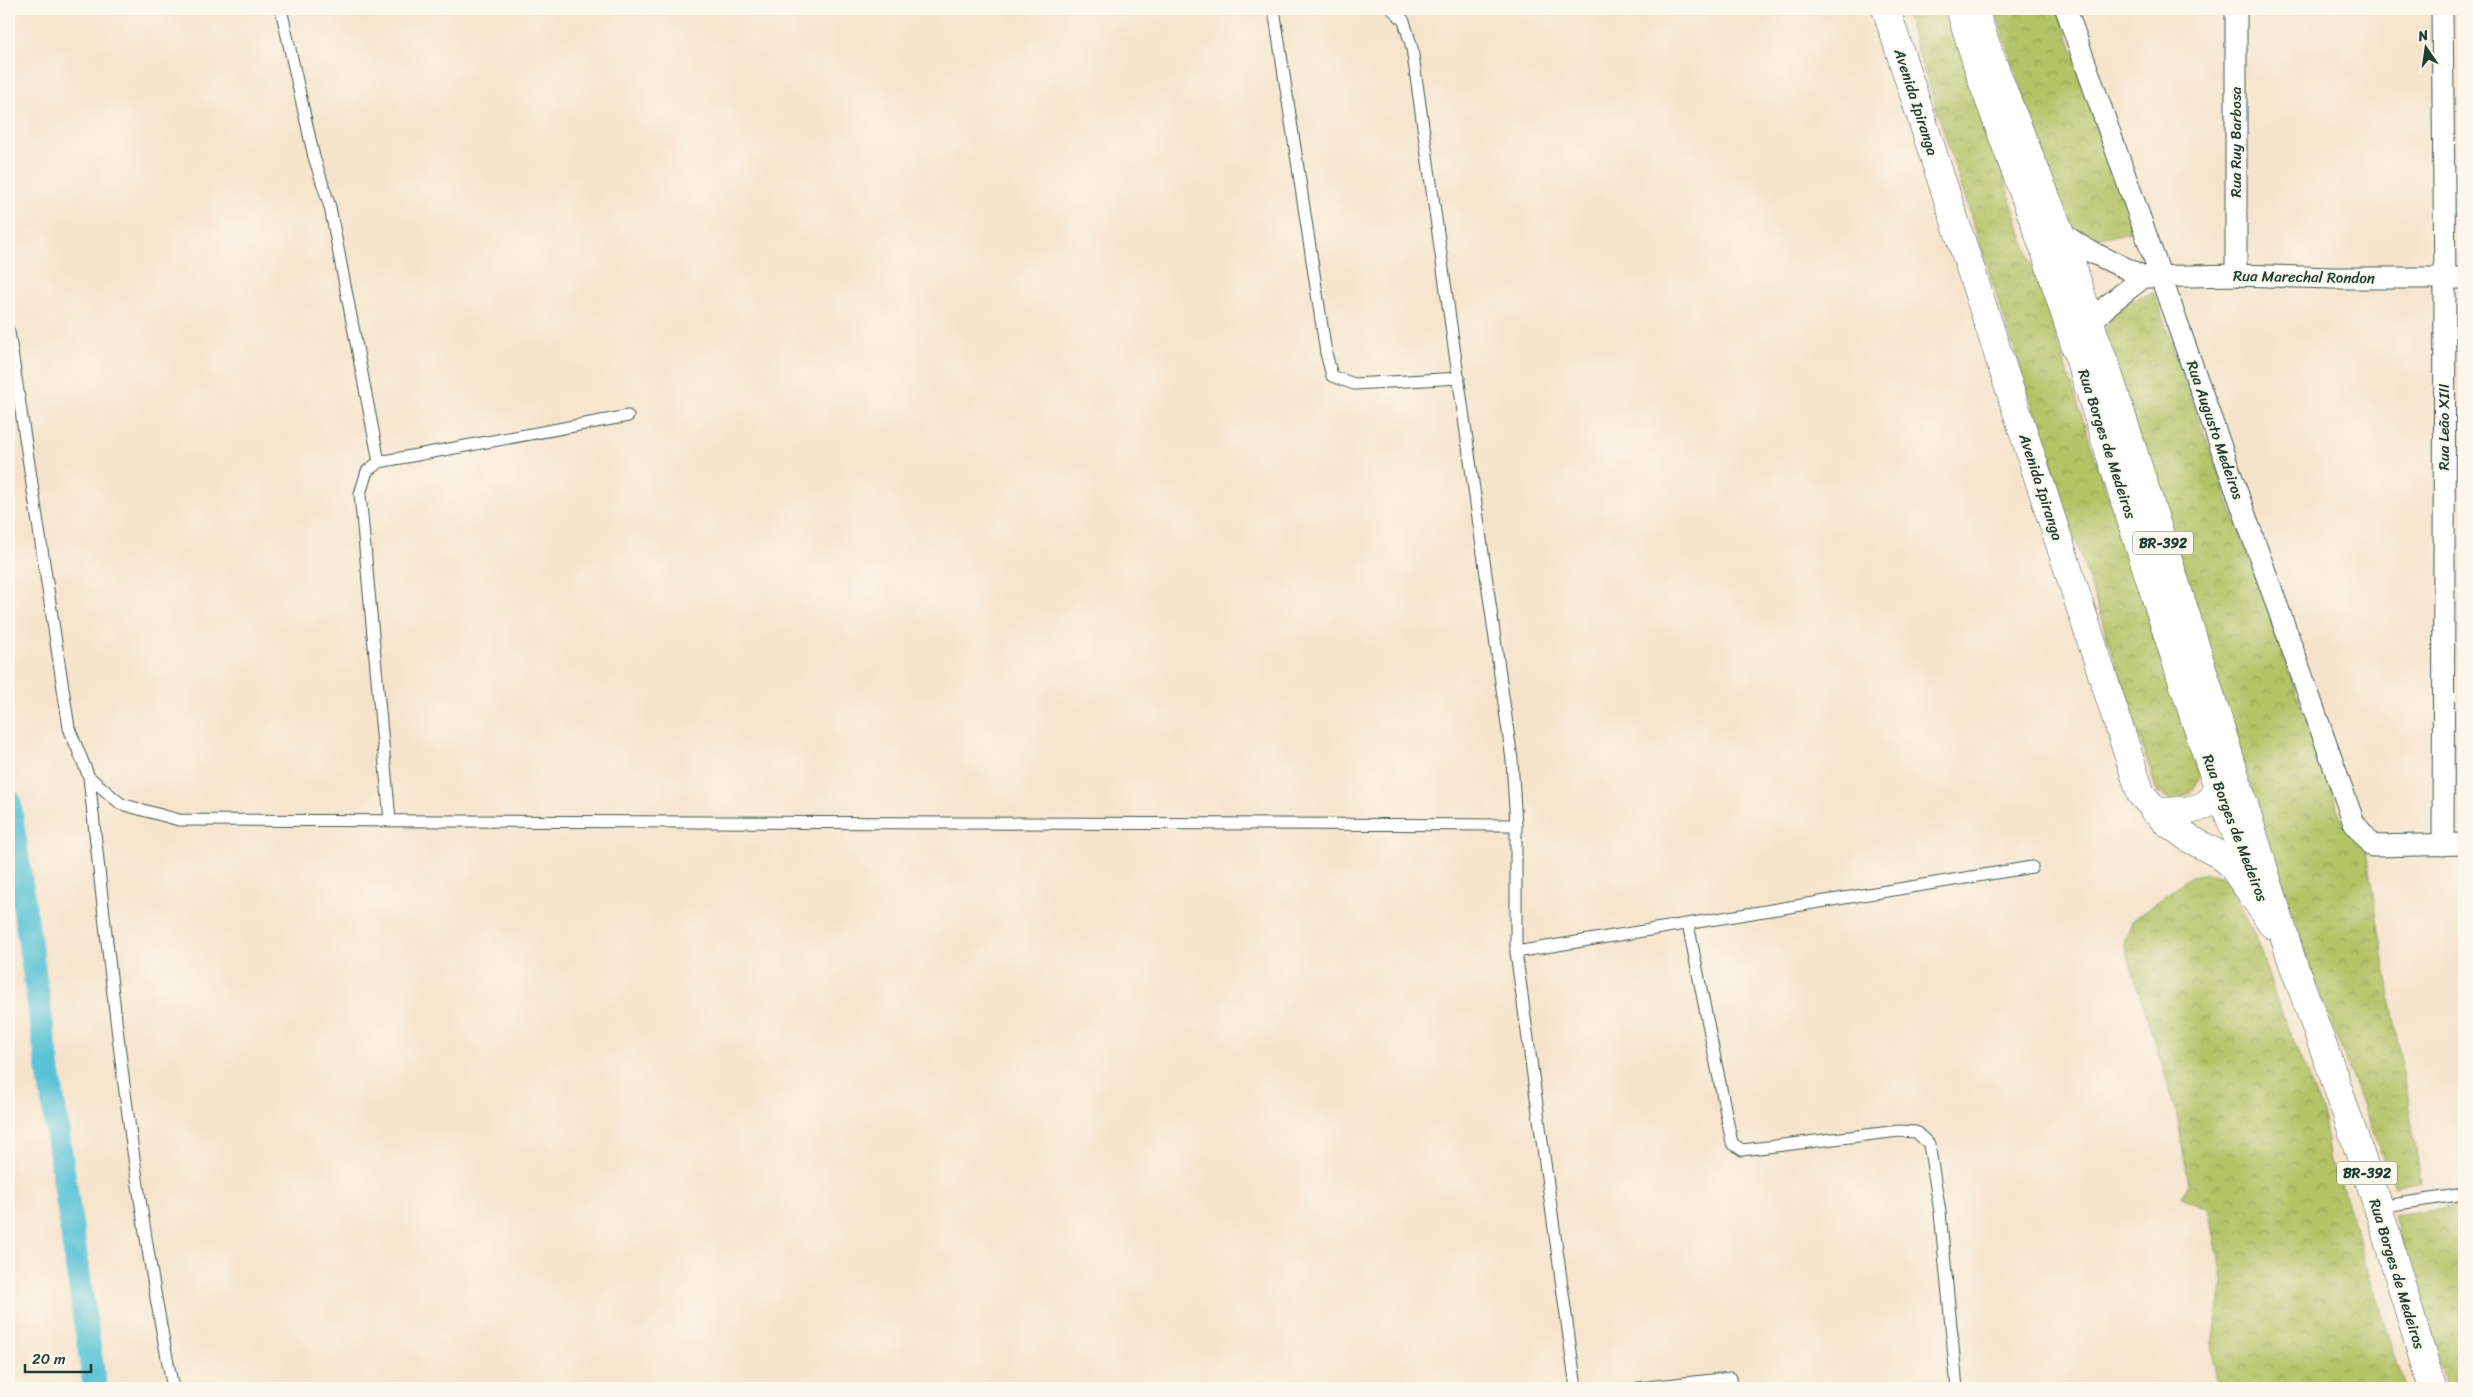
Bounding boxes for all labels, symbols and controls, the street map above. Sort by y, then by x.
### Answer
north arrow [2400,22,2450,72]
text: N [2415,22,2431,49]
street label: Avenida Ipiranga [1886,44,1946,159]
street label: Rua Ruy Barbosa [2223,86,2249,197]
street label: Rua Marechal Rondon [2233,263,2375,291]
street label: Rua Augusto Medeiros [2179,357,2251,504]
street label: Rua Borges de Medeiros [2070,366,2144,522]
street label: Rua Leão XIII [2431,383,2457,470]
street label: Avenida Ipiranga [2011,429,2071,544]
road number: BR-392 [2133,532,2193,554]
street label: Rua Borges de Medeiros [2195,750,2275,906]
road number: BR-392 [2337,1162,2397,1184]
street label: Rua Borges de Medeiros [2362,1195,2432,1353]
scale bar [25,1342,91,1374]
text: 20 m [32,1346,66,1372]

